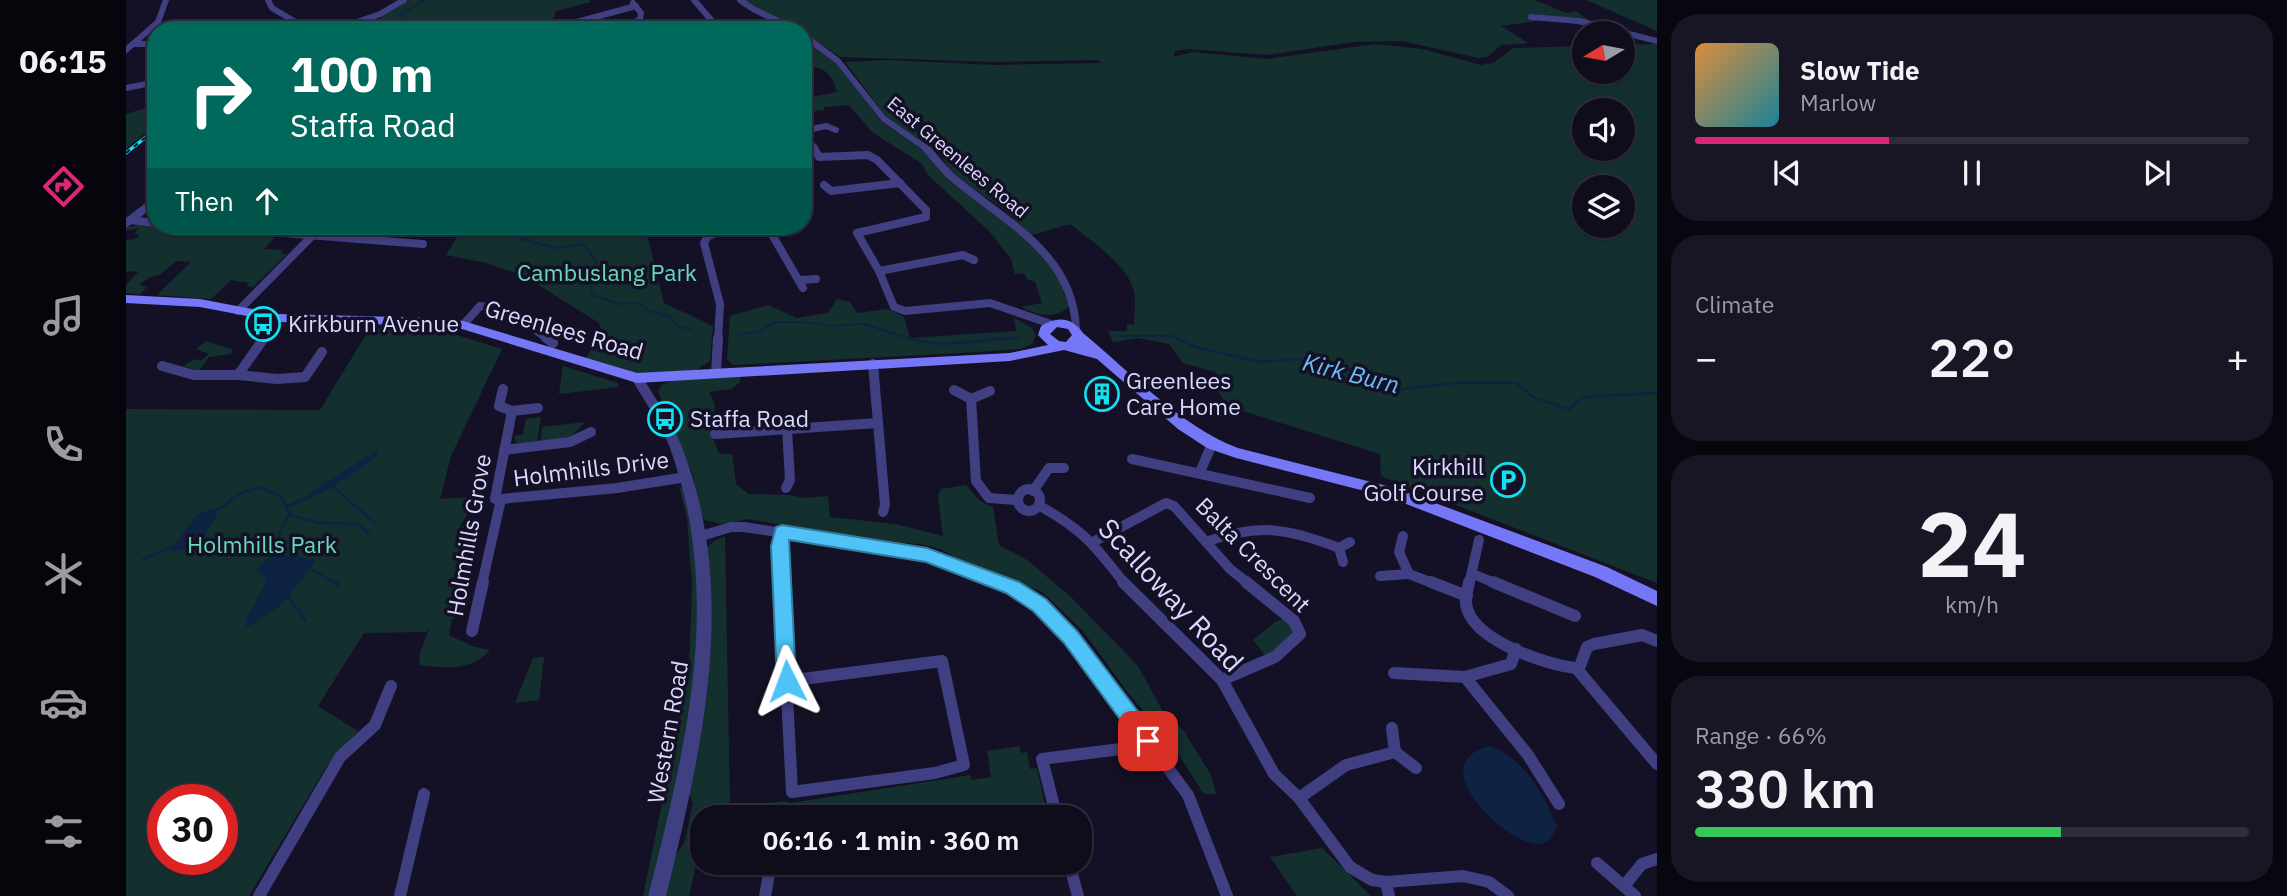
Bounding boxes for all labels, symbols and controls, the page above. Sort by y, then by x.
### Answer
north arrow [1572,21,1634,84]
map controls [1572,21,1635,238]
text: 06:15 [19,40,107,82]
text: 100 m [290,42,434,105]
icon: right [175,49,266,140]
text: Slow Tide [1800,53,1920,87]
text: Marlow [1800,87,1876,117]
street label: East Greenlees Road [883,91,1033,223]
button: sound [1572,98,1635,161]
text: Staffa Road [290,104,456,146]
icon: previous [1768,154,1806,192]
icon: pause [1953,154,1991,192]
icon: next [2138,154,2176,192]
icon: directions [39,162,88,211]
button: layers [1572,175,1635,238]
icon: ahead [248,182,286,220]
text: Then [175,184,234,218]
park label: Cambuslang Park [517,257,697,287]
text: Climate [1695,289,1774,319]
icon: music [39,291,88,340]
street label: Greenlees Road [481,292,647,366]
bus stop icon: Kirkburn Avenue [244,305,282,343]
place label: Kirkburn Avenue [288,308,459,338]
text: 22° [1929,324,2015,391]
text: − [1695,333,1718,382]
text: + [2226,333,2249,382]
water label: Kirk Burn [1300,346,1403,400]
place label: Greenlees Care Home [1126,365,1241,421]
building icon: Greenlees Care Home [1083,375,1121,413]
bus stop icon: Staffa Road [646,400,684,438]
place label: Staffa Road [690,403,809,433]
icon: phone [39,420,88,469]
street label: Holmhills Drive [511,444,670,492]
street label: Holmhills Grove [439,451,497,618]
place label: Kirkhill Golf Course [1364,451,1484,507]
parking icon: Kirkhill Golf Course [1489,461,1527,499]
text: 24 [1917,484,2027,602]
street label: Balta Crescent [1190,490,1318,618]
street label: Scalloway Road [1091,510,1252,679]
park label: Holmhills Park [187,529,337,559]
icon: climate [39,549,88,598]
text: km/h [1945,589,1999,619]
position arrow [750,644,824,718]
street label: Western Road [640,658,694,805]
icon: car [39,678,88,727]
pin [1118,711,1178,771]
text: Range · 66% [1695,720,1827,750]
icon: arrive [1129,722,1167,760]
text: 330 km [1695,755,1876,822]
speed limit sign: 30 [147,784,238,875]
icon: filters [39,807,88,856]
text: 06:16 · 1 min · 360 m [763,823,1019,857]

